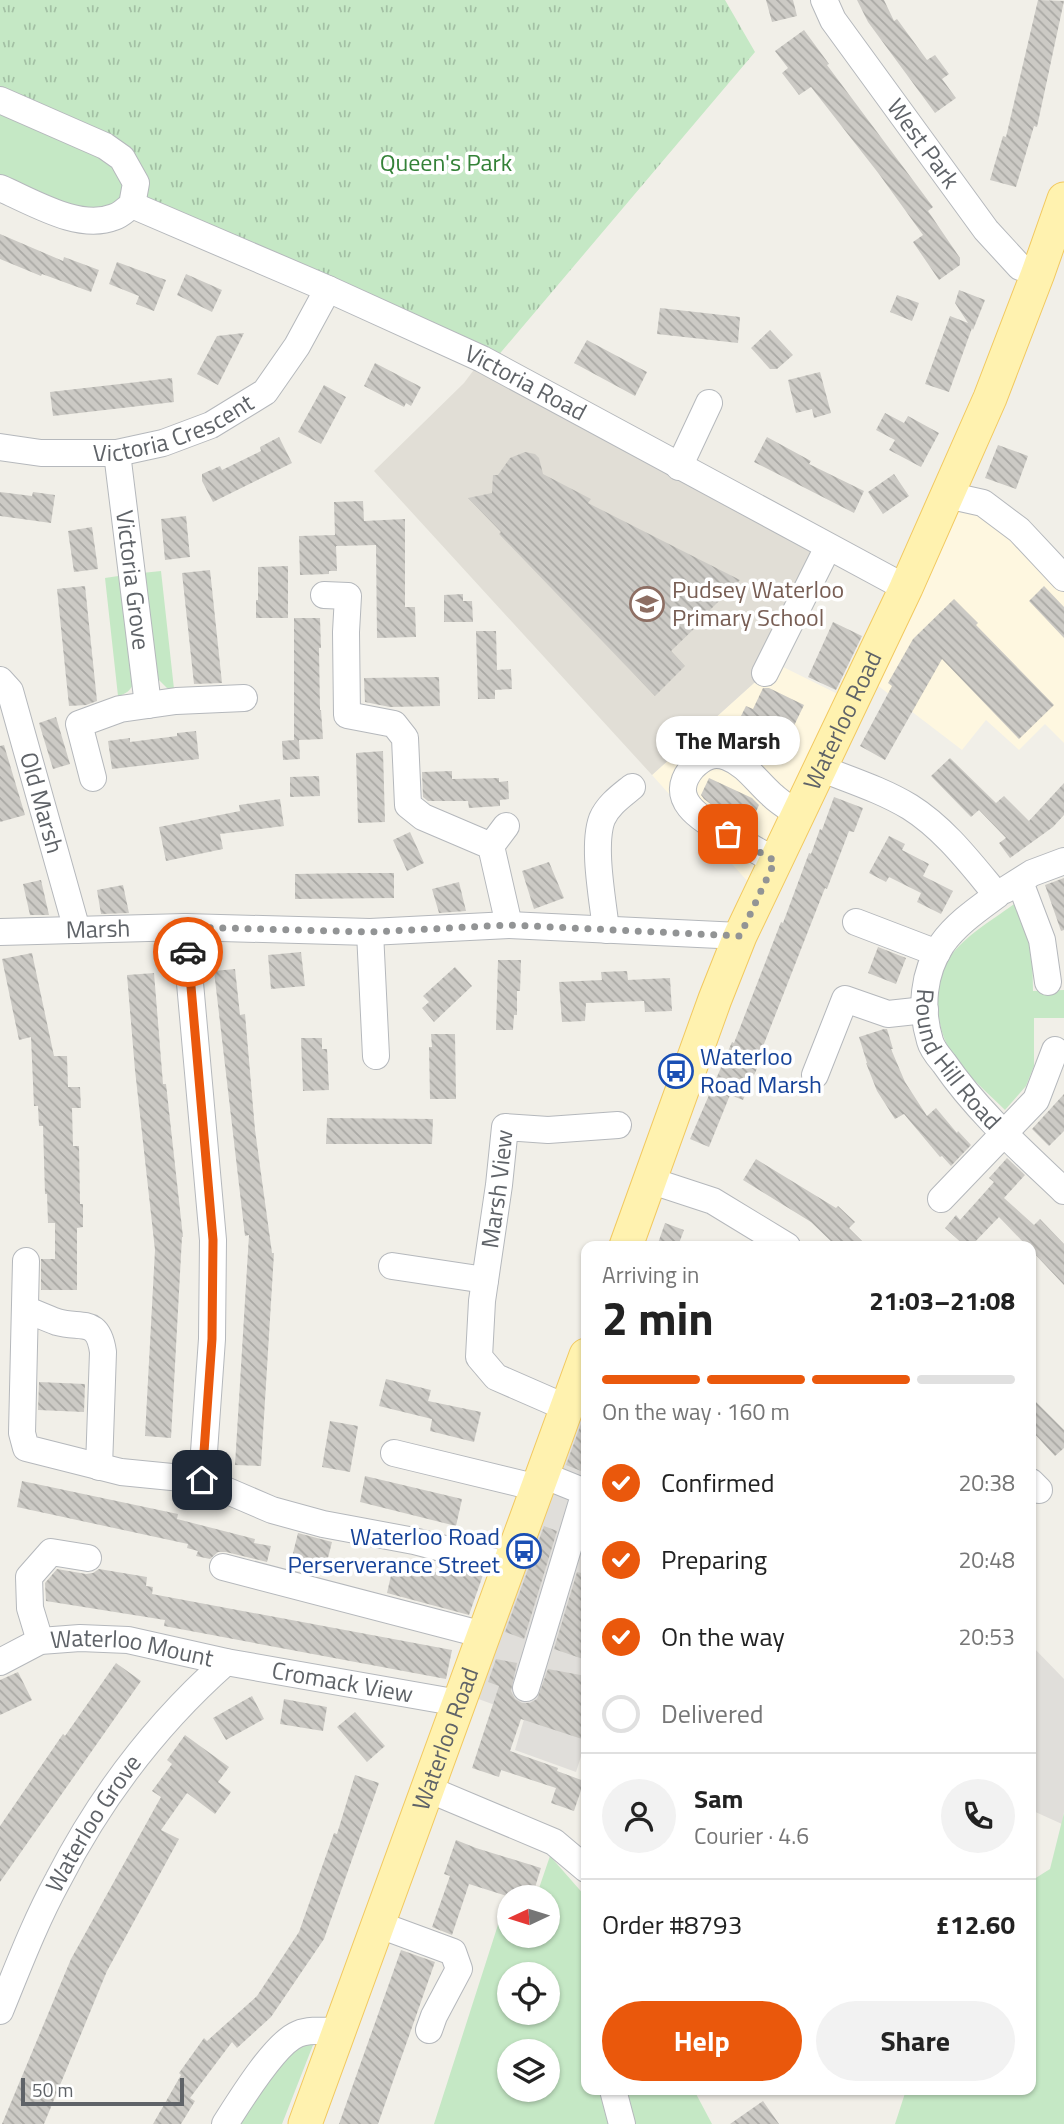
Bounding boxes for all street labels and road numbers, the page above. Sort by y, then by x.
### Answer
street label: West Park [879,91,969,196]
street label: Victoria Road [459,335,593,429]
street label: Victoria Crescent [93,384,261,471]
street label: Victoria Grove [107,508,160,652]
street label: Waterloo Road [793,645,890,796]
street label: Old Marsh [11,748,74,857]
street label: Marsh [65,909,131,947]
street label: Round Hill Road [907,988,1010,1137]
street label: Marsh View [471,1128,522,1251]
street label: Waterloo Mount [49,1619,218,1676]
street label: Cromack View [269,1651,416,1712]
street label: Waterloo Road [402,1662,487,1815]
street label: Waterloo Grove [36,1746,149,1898]

